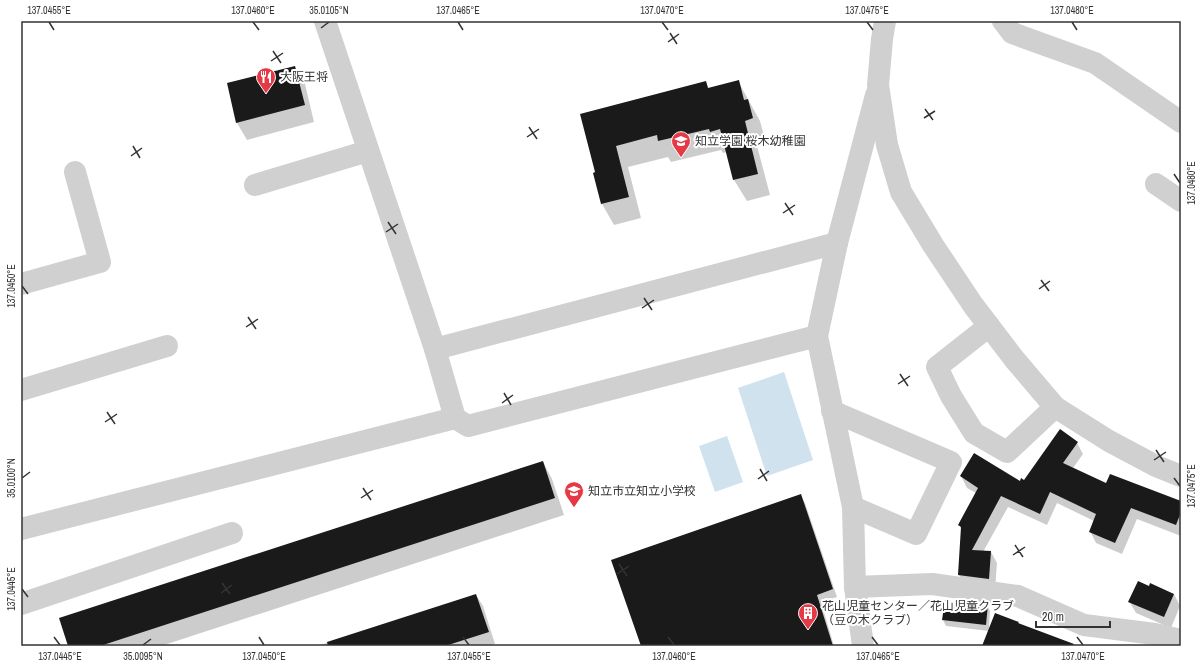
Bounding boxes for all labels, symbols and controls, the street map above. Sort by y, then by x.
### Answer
text: 137.0455°E [27,4,71,17]
text: 137.0460°E [231,4,275,17]
text: 35.0105°N [309,4,349,17]
text: 137.0465°E [436,4,480,17]
text: 137.0470°E [640,4,684,17]
text: 137.0475°E [845,4,889,17]
text: 137.0480°E [1050,4,1094,17]
restaurant icon: 大阪王将 [255,66,277,94]
place label: 大阪王将 [280,69,328,85]
school or university icon: 知立学園 桜木幼稚園 [670,130,692,158]
place label: 知立学園 桜木幼稚園 [695,133,806,149]
text: 137.0480°E [1185,161,1198,205]
text: 137.0450°E [5,264,18,308]
text: 35.0100°N [5,458,18,498]
text: 137.0475°E [1185,464,1198,508]
school or university icon: 知立市立知立小学校 [563,480,585,508]
place label: 知立市立知立小学校 [588,483,696,499]
text: 137.0445°E [5,567,18,611]
place label: 花山児童センター／花山児童クラブ （豆の木クラブ） [822,598,1014,628]
building icon: 花山児童センター／花山児童クラブ （豆の木クラブ） [797,602,819,630]
scale bar [1036,603,1110,629]
text: 20 m [1042,609,1064,625]
text: 137.0445°E [38,650,82,663]
text: 35.0095°N [123,650,163,663]
text: 137.0450°E [242,650,286,663]
text: 137.0455°E [447,650,491,663]
text: 137.0460°E [652,650,696,663]
text: 137.0465°E [856,650,900,663]
text: 137.0470°E [1061,650,1105,663]

